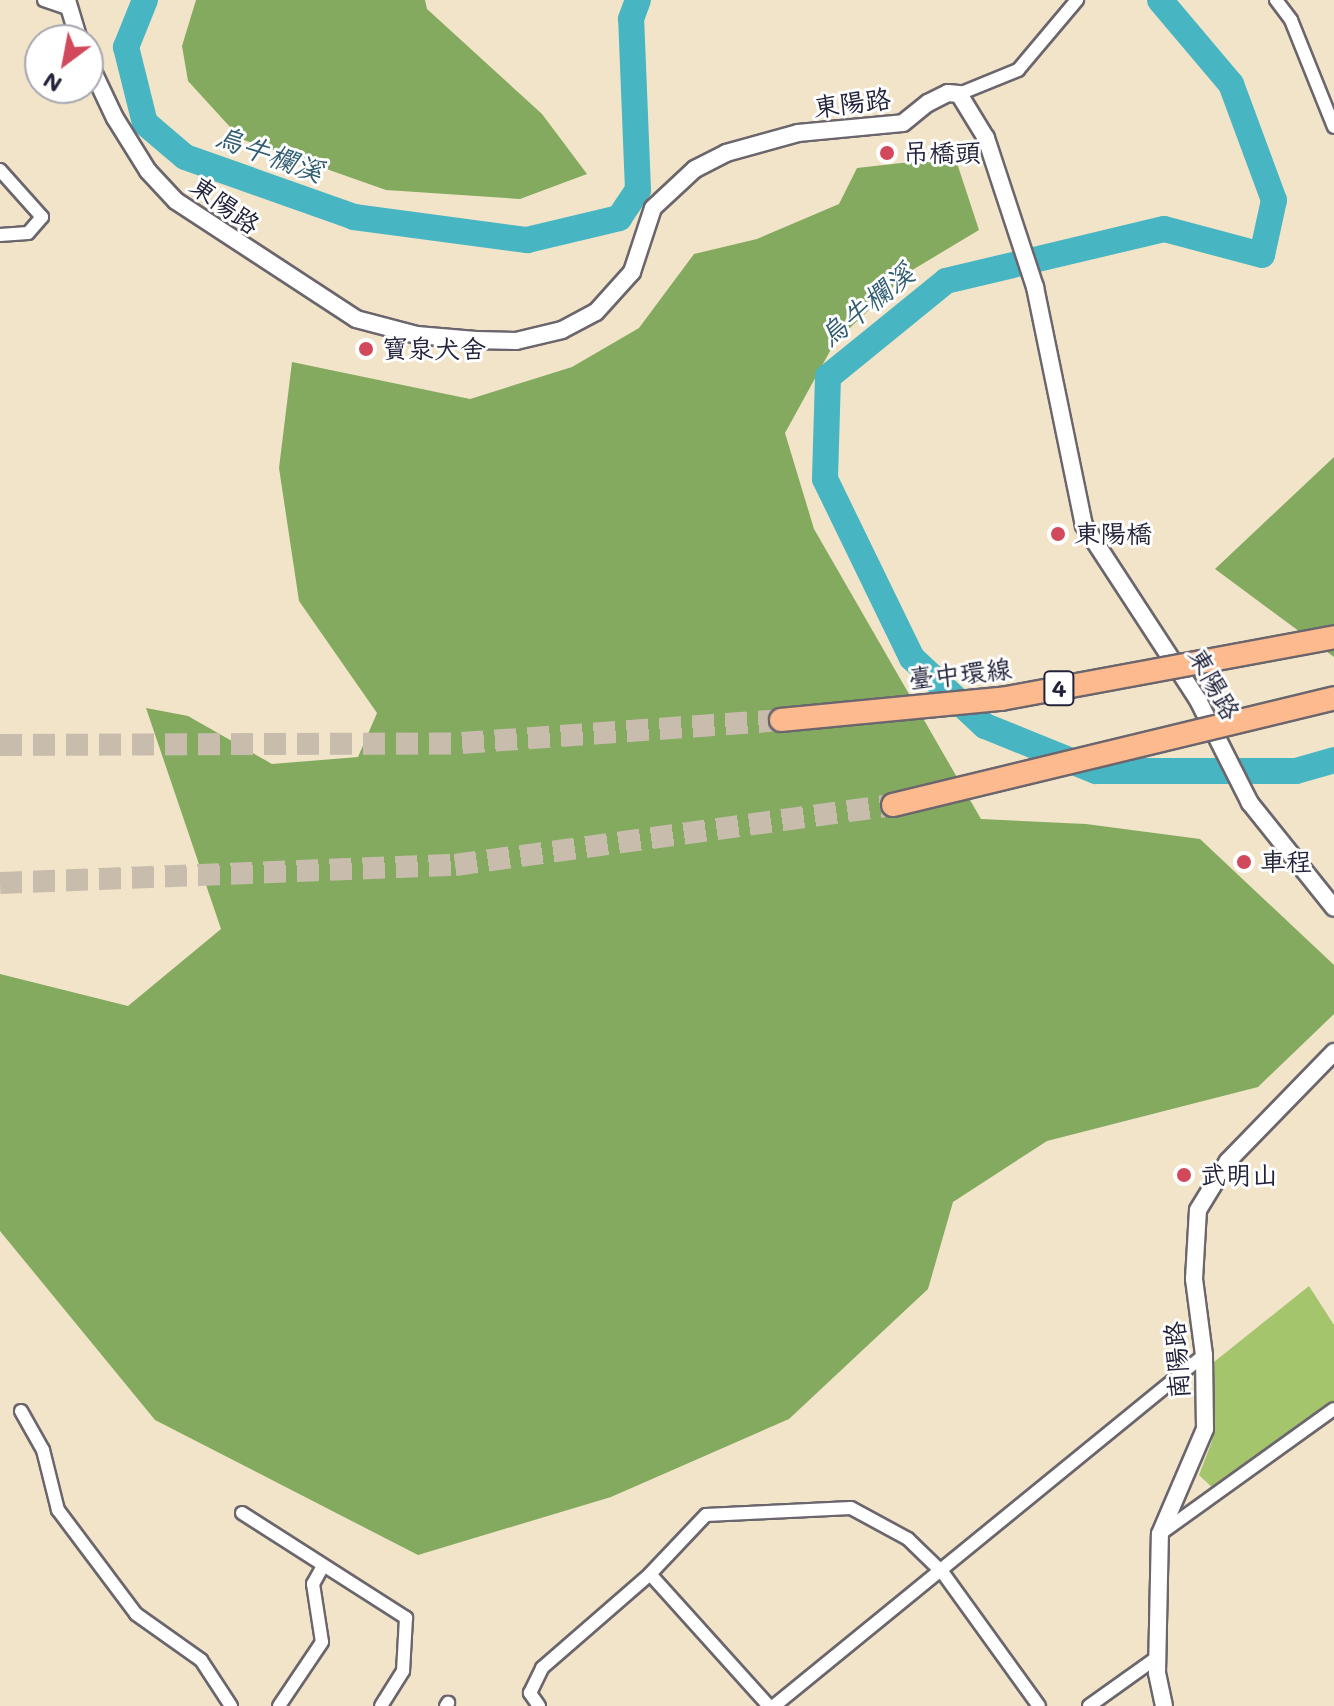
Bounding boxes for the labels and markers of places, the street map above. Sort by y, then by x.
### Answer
place label: 吊橋頭 [903,137,981,169]
marker: 吊橋頭 [878,144,896,162]
place label: 寶泉犬舍 [382,333,486,365]
marker: 寶泉犬舍 [357,340,375,358]
place label: 東陽橋 [1074,518,1152,550]
marker: 東陽橋 [1049,525,1067,543]
place label: 車程 [1260,846,1312,878]
marker: 車程 [1235,853,1253,871]
place label: 武明山 [1200,1159,1278,1191]
marker: 武明山 [1175,1166,1193,1184]

